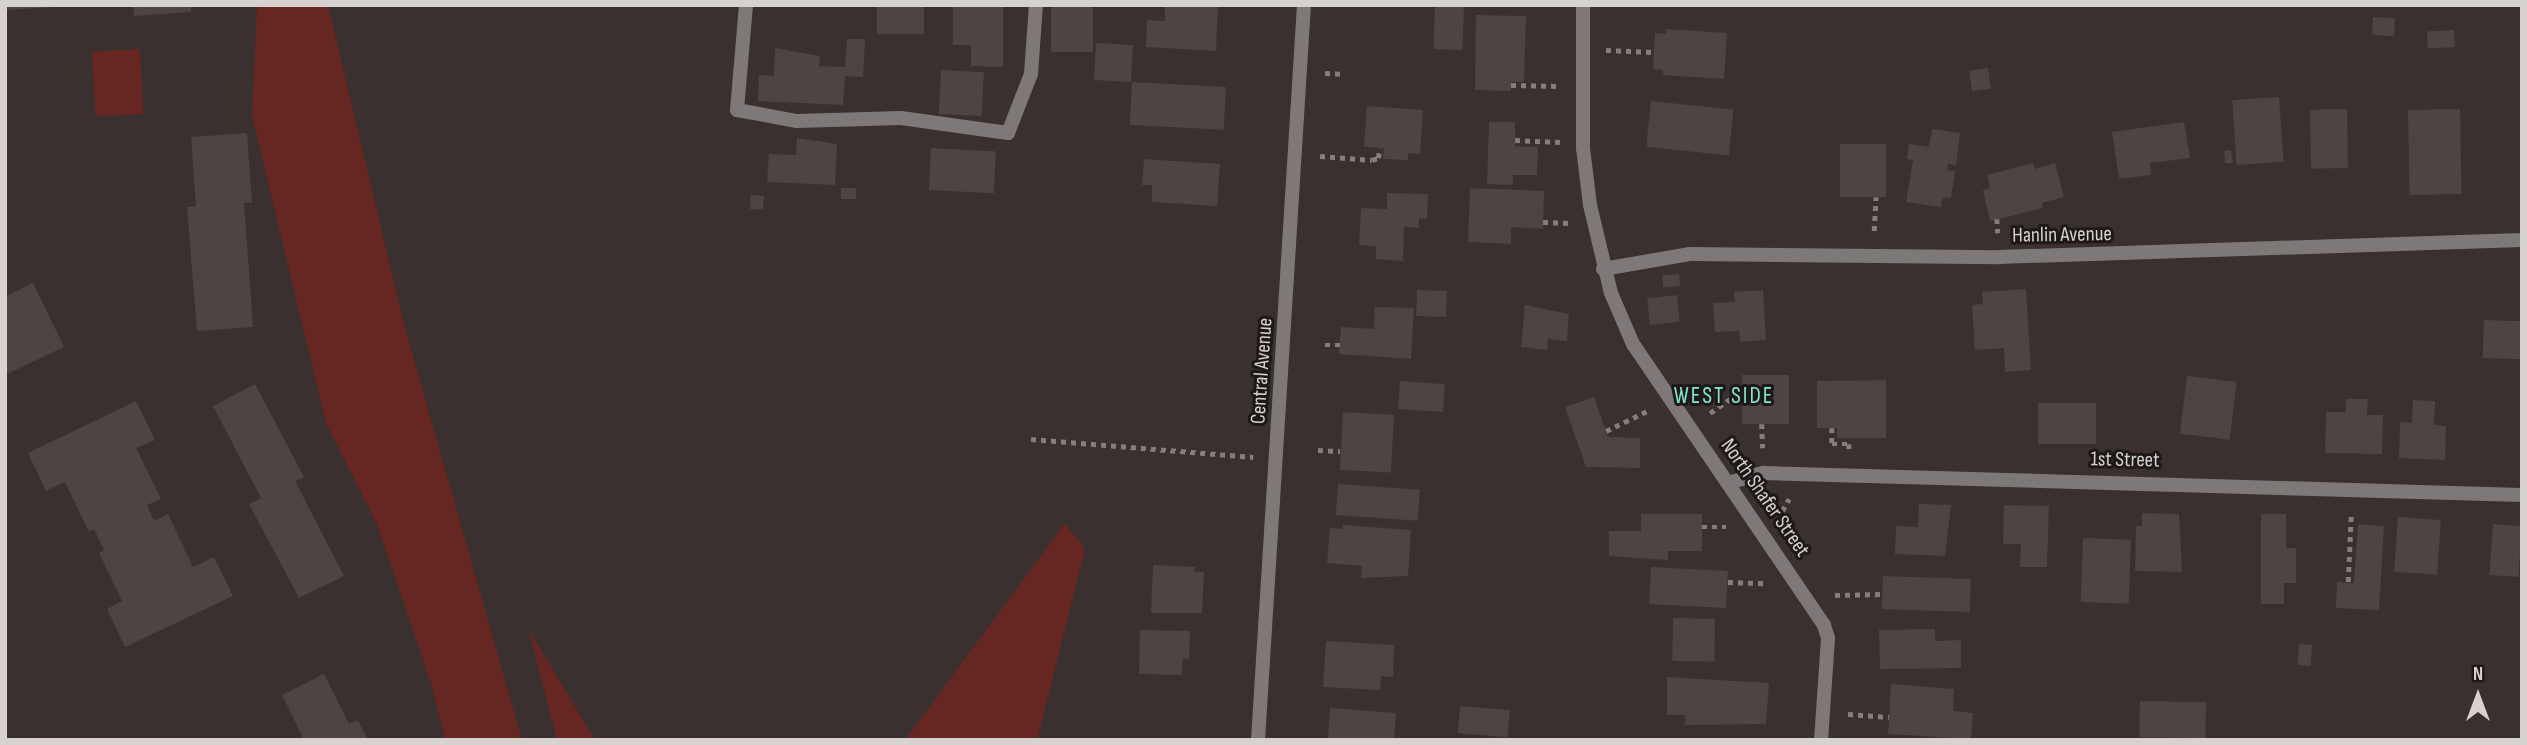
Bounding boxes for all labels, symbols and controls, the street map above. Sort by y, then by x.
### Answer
street label: Hanlin Avenue [2012,222,2112,248]
street label: Central Avenue [1246,317,1278,425]
district label: WEST SIDE [1675,382,1773,410]
street label: North Shafer Street [1715,434,1815,562]
street label: 1st Street [2090,447,2160,473]
north arrow [2443,661,2513,731]
text: N [2473,663,2483,686]

